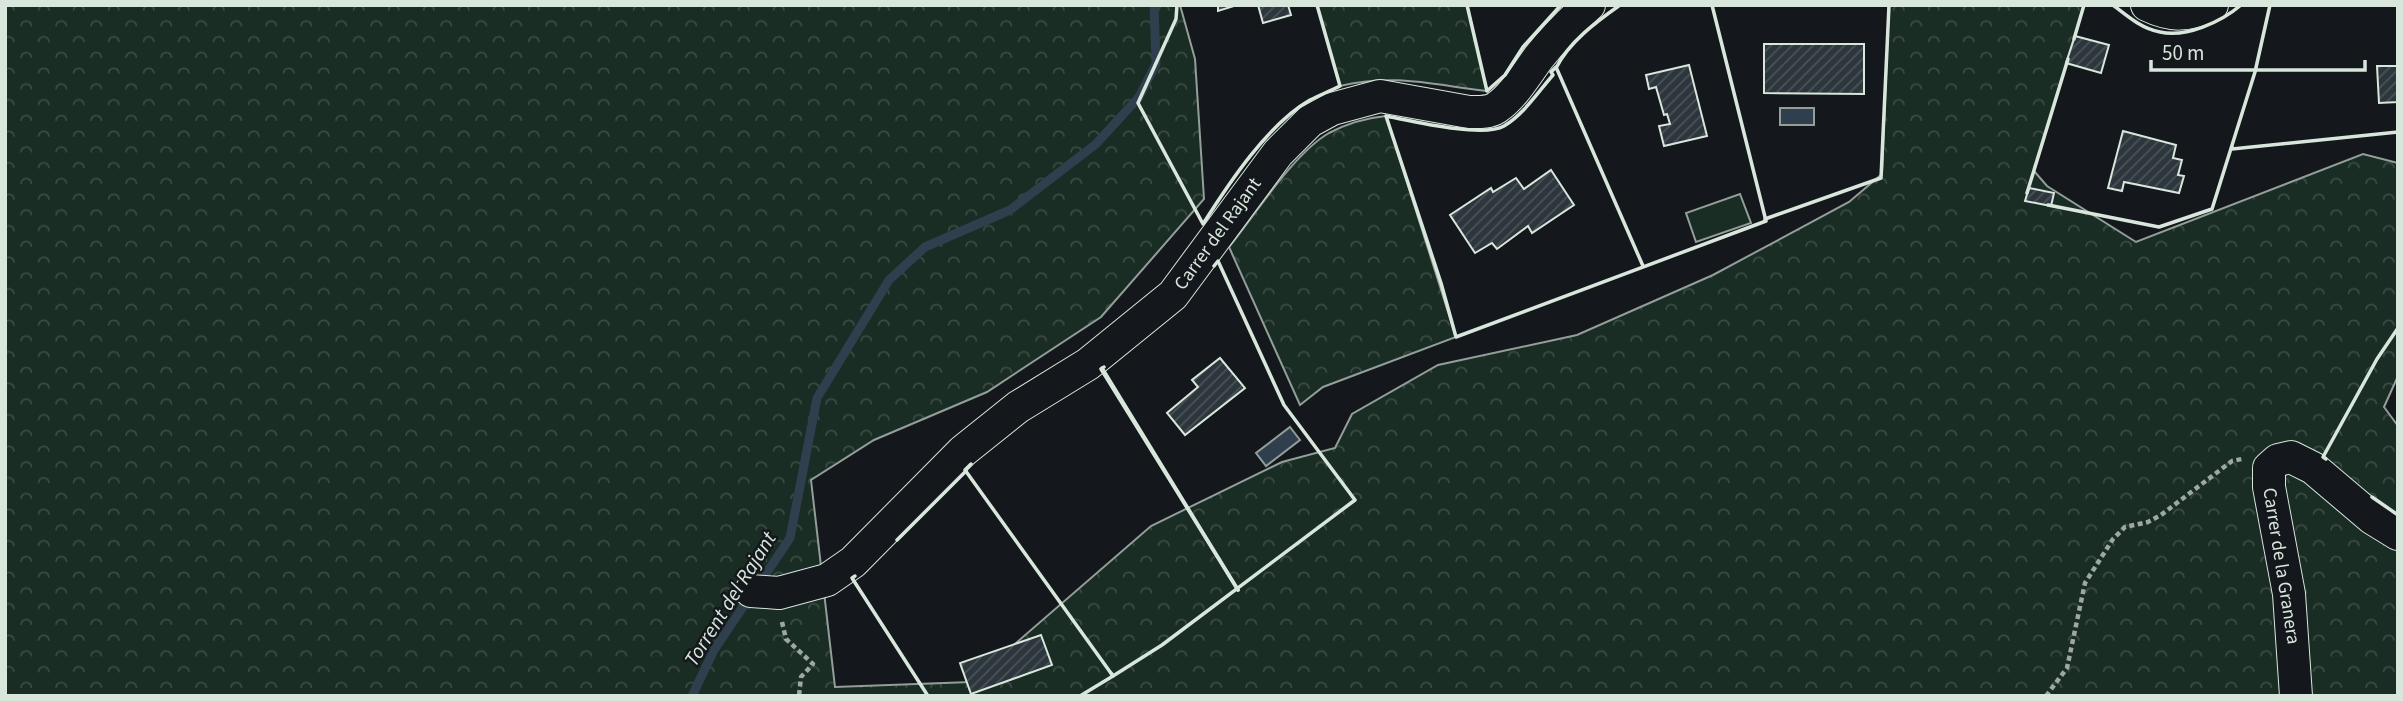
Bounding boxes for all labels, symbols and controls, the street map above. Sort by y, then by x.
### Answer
scale bar [2151,28,2364,72]
text: 50 m [2162,38,2204,68]
street label: Carrer del Rajant [1168,172,1268,296]
street label: Carrer de la Granera [2255,486,2307,646]
water label: Torrent del Rajant [677,525,784,672]

